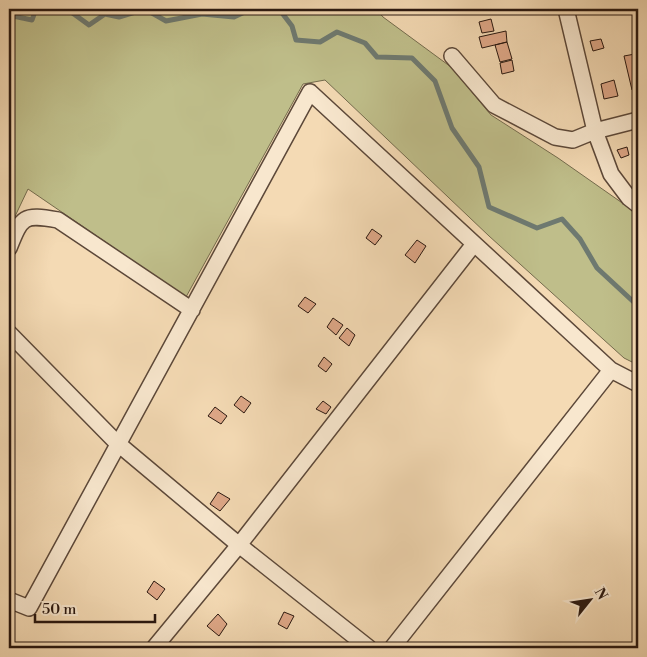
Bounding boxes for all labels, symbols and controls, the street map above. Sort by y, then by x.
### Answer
north arrow [564,574,614,624]
text: N [590,585,611,603]
scale bar [35,592,155,624]
text: 50 m [42,600,76,619]

